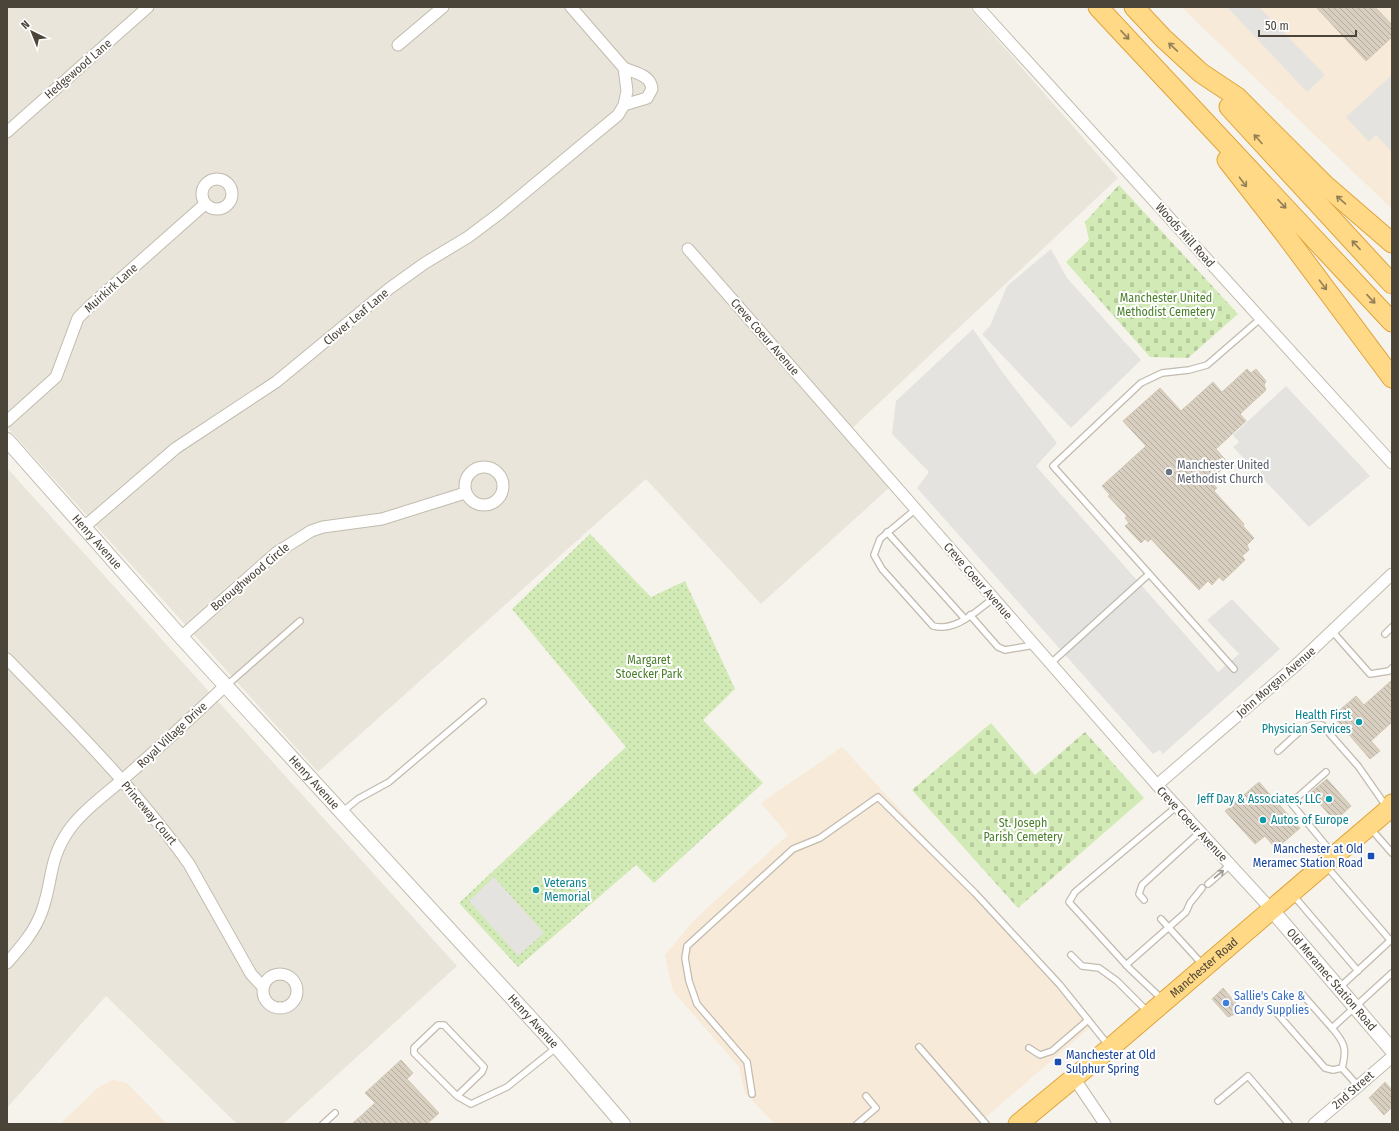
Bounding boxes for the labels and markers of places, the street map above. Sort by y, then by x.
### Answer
place label: Manchester United Methodist Church [1177,458,1269,486]
marker: Manchester United Methodist Church [1164,467,1174,477]
place label: Health First Physician Services [1262,708,1351,736]
marker: Health First Physician Services [1354,717,1364,727]
place label: Jeff Day & Associates, LLC [1197,792,1321,806]
marker: Jeff Day & Associates, LLC [1324,794,1334,804]
place label: Autos of Europe [1271,813,1349,827]
marker: Autos of Europe [1258,815,1268,825]
place label: Manchester at Old Meramec Station Road [1253,842,1363,870]
marker: Manchester at Old Meramec Station Road [1366,851,1376,861]
place label: Veterans Memorial [544,876,590,904]
marker: Veterans Memorial [531,885,541,895]
place label: Sallie's Cake & Candy Supplies [1234,989,1309,1017]
marker: Sallie's Cake & Candy Supplies [1221,998,1231,1008]
place label: Manchester at Old Sulphur Spring [1066,1048,1156,1076]
marker: Manchester at Old Sulphur Spring [1053,1057,1063,1067]

